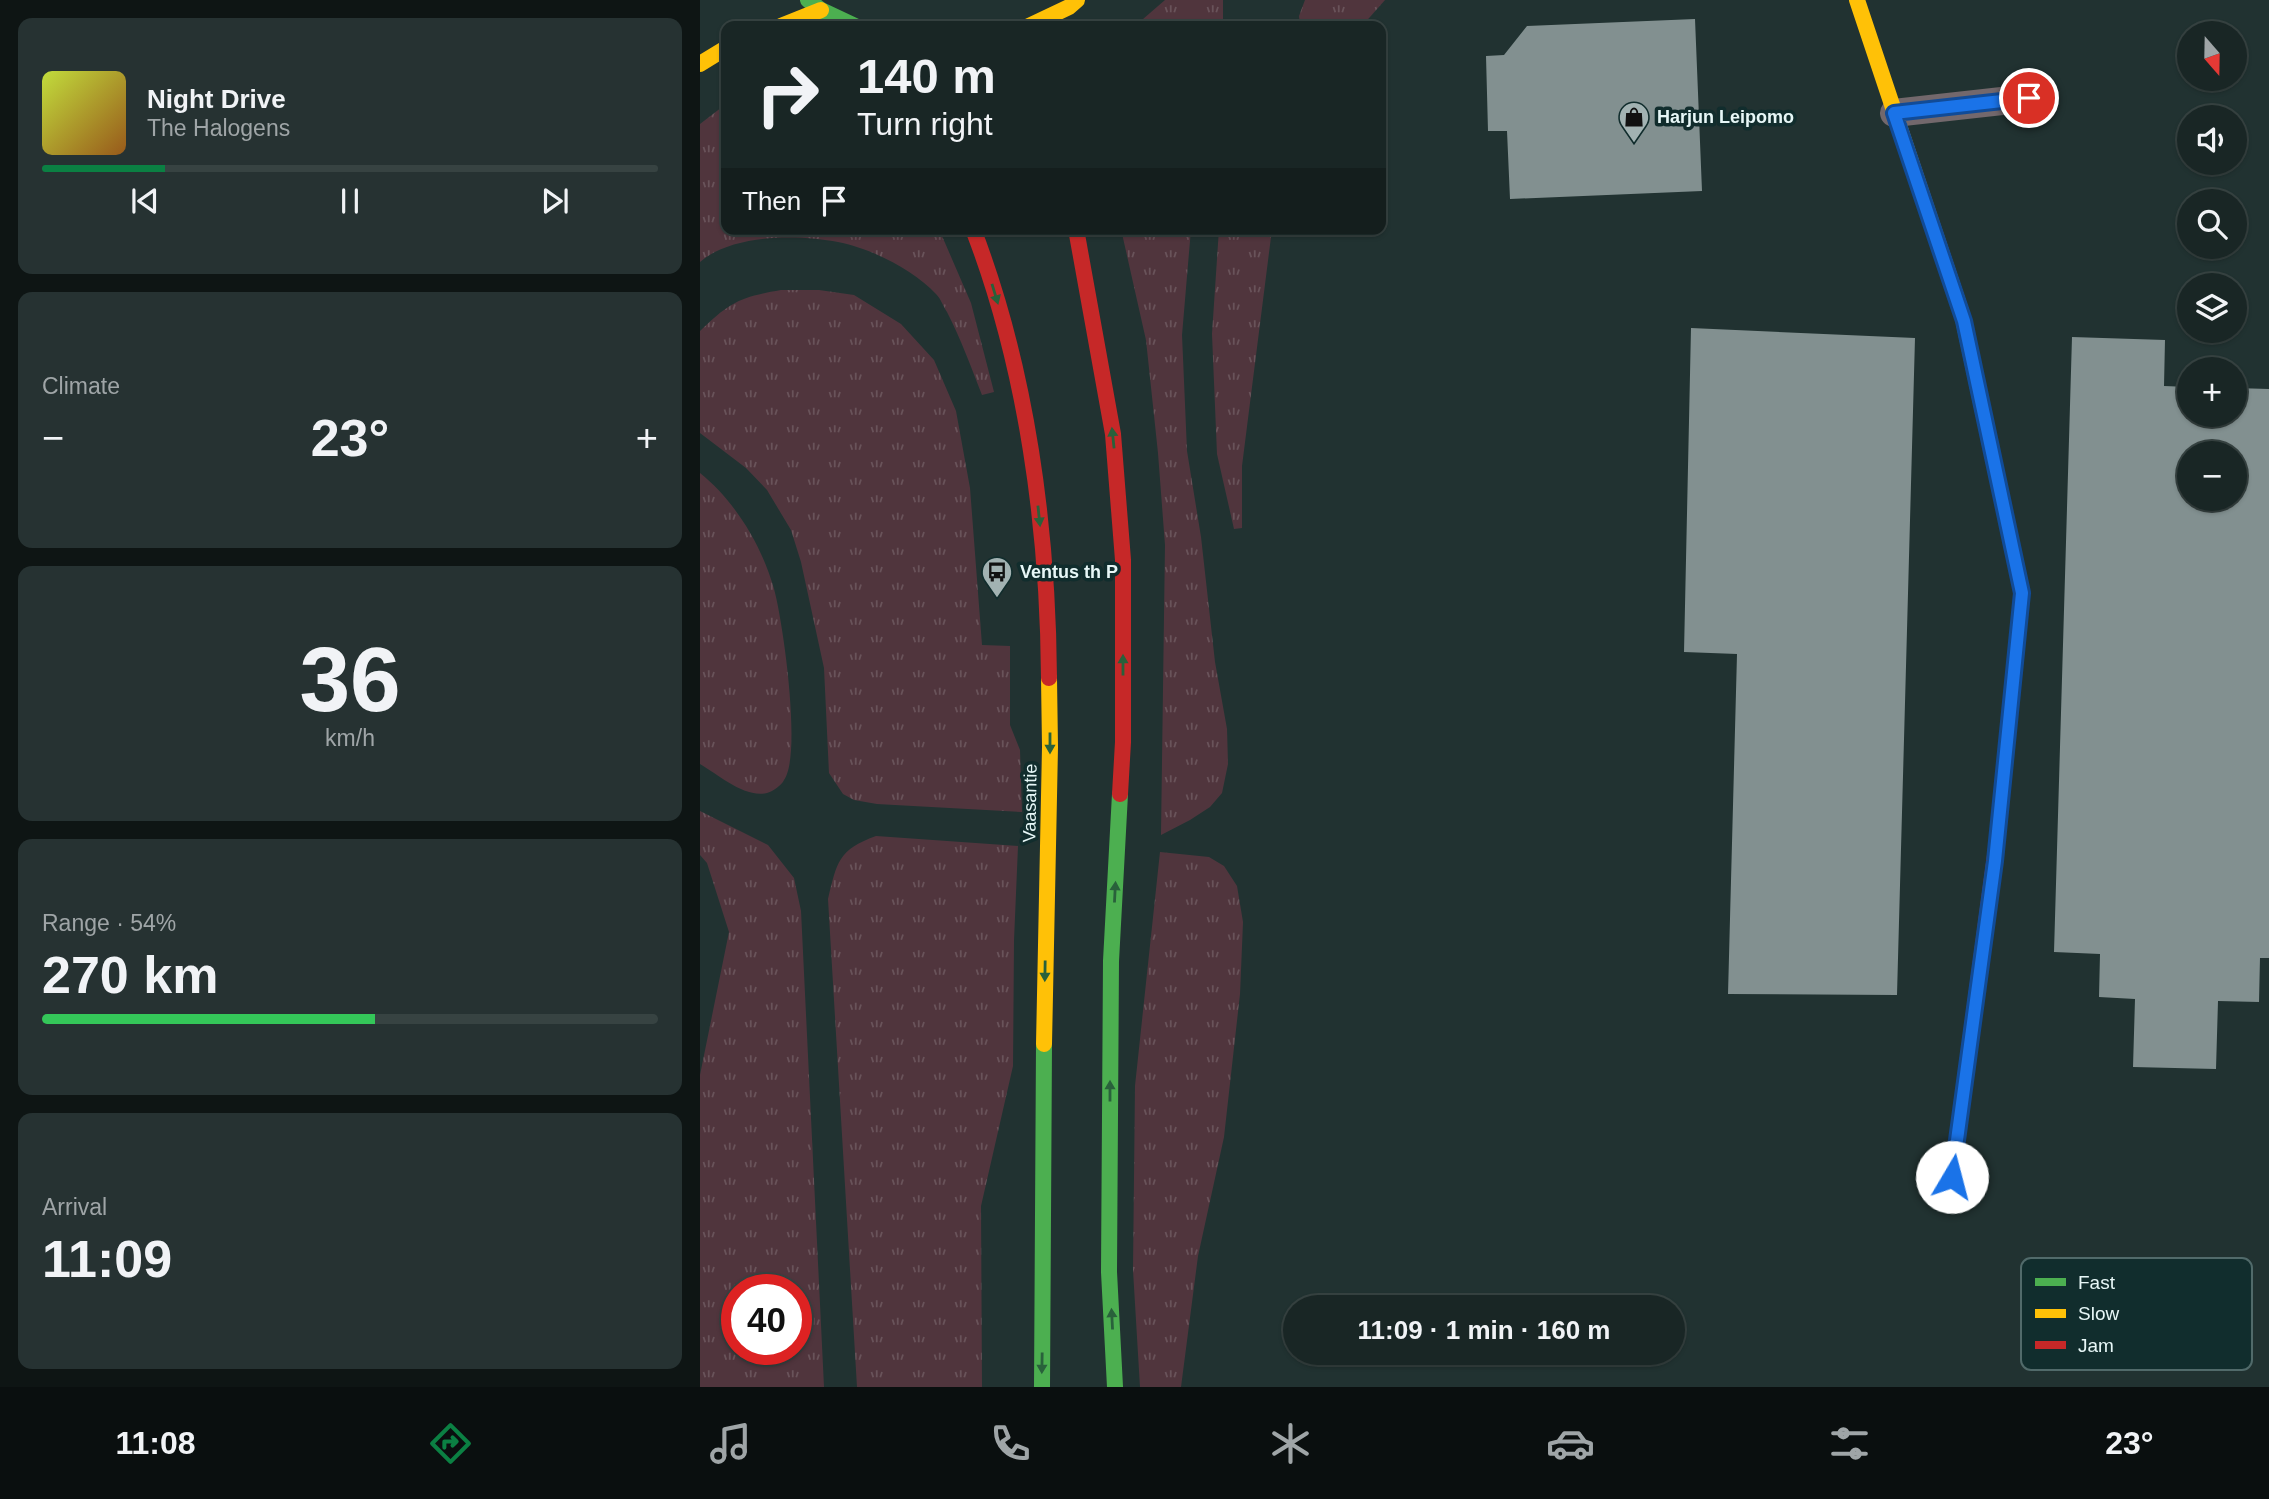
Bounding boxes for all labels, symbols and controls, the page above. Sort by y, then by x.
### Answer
north arrow [2177,21,2247,91]
map controls [2177,21,2247,511]
icon: right [742,49,833,140]
text: 140 m [857,49,996,103]
pin [1999,68,2059,128]
icon: arrive [2010,79,2048,117]
text: Night Drive [147,84,286,114]
shop icon: Harjun Leipomo [1617,100,1651,144]
button: sound [2177,105,2247,175]
text: Turn right [857,106,993,142]
place label: Harjun Leipomo [1657,107,1794,127]
text: The Halogens [147,115,290,141]
icon: previous [126,182,164,220]
icon: pause [331,182,369,220]
icon: next [536,182,574,220]
icon: arrive [815,182,853,220]
text: Then [742,186,801,216]
button: search [2177,189,2247,259]
button: layers [2177,273,2247,343]
one-way arrow [991,283,1001,304]
button: + [2177,357,2247,427]
text: Climate [42,373,120,399]
text: 23° [311,409,389,467]
text: − [42,417,64,459]
text: + [636,417,658,459]
one-way arrow [1108,427,1119,449]
button: − [2177,441,2247,511]
one-way arrow [1033,506,1044,528]
bus stop icon: Ventus th P [980,555,1014,599]
place label: Ventus th P [1020,562,1118,582]
text: 36 [299,629,401,730]
one-way arrow [1117,654,1129,676]
text: km/h [325,725,375,751]
one-way arrow [1044,733,1056,755]
street label: Vaasantie [1019,763,1041,843]
one-way arrow [1109,881,1120,903]
text: Range · 54% [42,910,176,936]
text: 270 km [42,946,218,1004]
one-way arrow [1040,960,1051,982]
one-way arrow [1104,1080,1116,1102]
position arrow [1915,1140,1989,1214]
text: Arrival [42,1194,107,1220]
text: 11:09 [42,1230,172,1288]
legend [2021,1258,2252,1370]
text: Fast [2078,1272,2116,1293]
speed limit sign: 40 [721,1274,812,1365]
text: Slow [2078,1303,2119,1324]
one-way arrow [1106,1308,1117,1330]
text: 11:09 · 1 min · 160 m [1358,1315,1610,1345]
text: Jam [2078,1335,2114,1356]
one-way arrow [1036,1352,1048,1374]
icon: directions [426,1419,475,1468]
icon: music [706,1419,755,1468]
icon: phone [986,1419,1035,1468]
icon: climate [1266,1419,1315,1468]
icon: car [1546,1419,1595,1468]
icon: filters [1825,1419,1874,1468]
text: 11:08 [115,1425,195,1461]
text: 23° [2105,1425,2154,1461]

